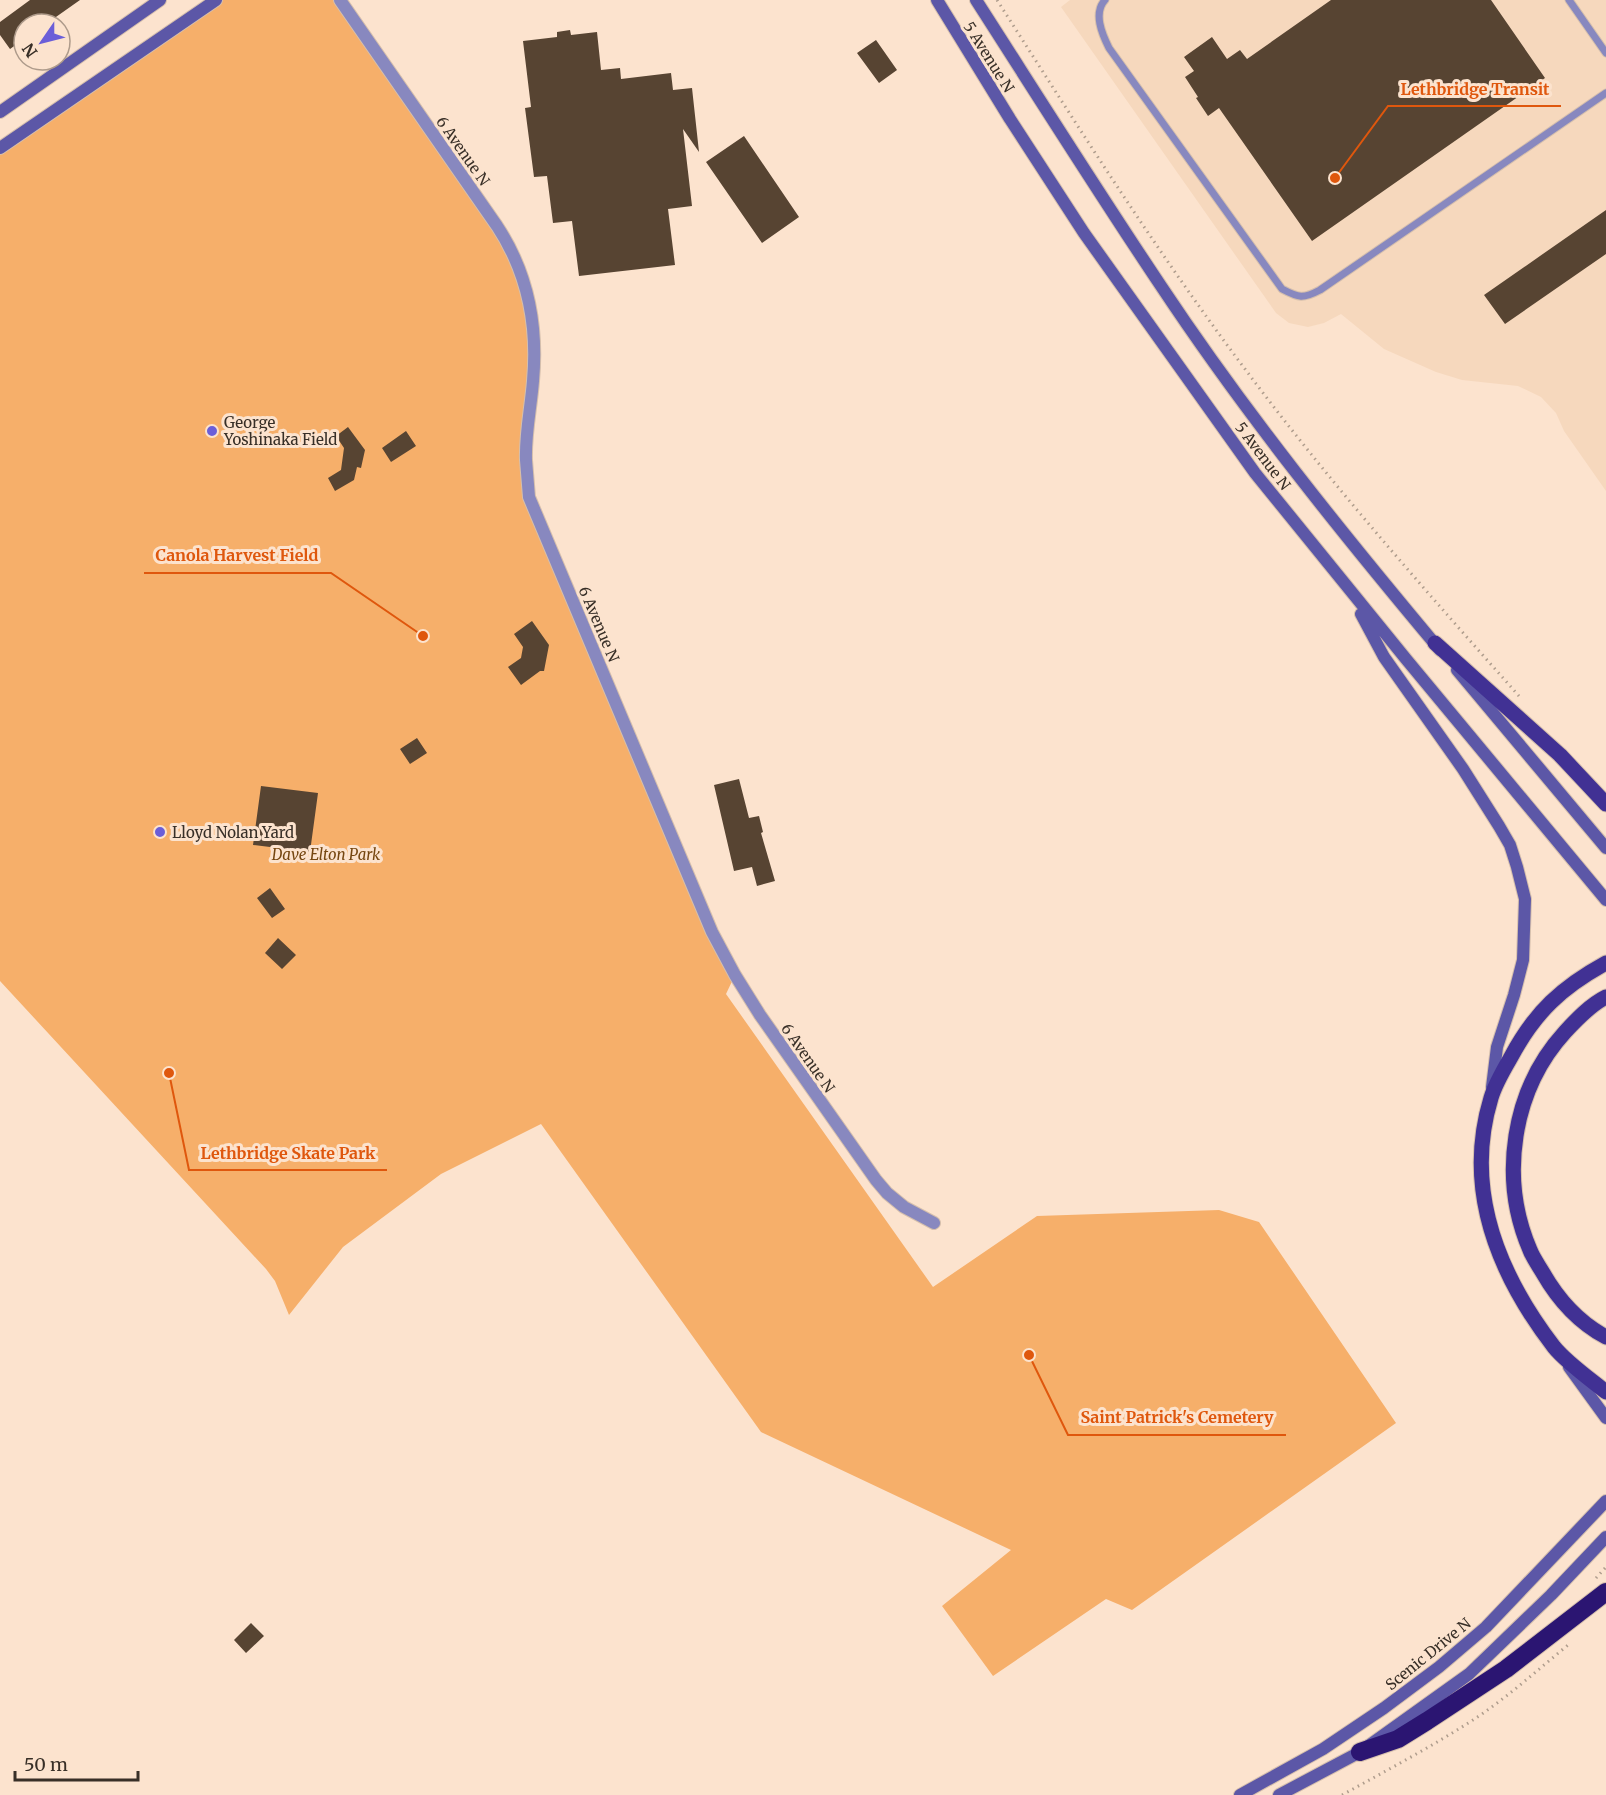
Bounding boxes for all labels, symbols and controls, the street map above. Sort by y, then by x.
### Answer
north arrow [12,12,72,72]
street label: 5 Avenue N [960,18,1018,96]
text: N [18,39,42,62]
callout: Lethbridge Transit [1388,72,1561,106]
text: Lethbridge Transit [1400,79,1550,99]
street label: 6 Avenue N [432,113,494,190]
place label: George Yoshinaka Field [223,413,337,449]
street label: 5 Avenue N [1231,418,1295,494]
marker: George Yoshinaka Field [205,424,219,438]
callout: Canola Harvest Field [144,539,331,573]
text: Canola Harvest Field [156,545,318,565]
street label: 6 Avenue N [575,583,624,665]
place label: Lloyd Nolan Yard [172,823,294,842]
marker: Lloyd Nolan Yard [153,825,167,839]
park label: Dave Elton Park [271,845,381,864]
street label: 6 Avenue N [777,1020,839,1097]
callout: Lethbridge Skate Park [189,1136,387,1170]
text: Lethbridge Skate Park [201,1143,376,1163]
callout: Saint Patrick's Cemetery [1068,1401,1286,1435]
text: Saint Patrick's Cemetery [1080,1407,1274,1427]
street label: Scenic Drive N [1381,1614,1475,1694]
scale bar [15,1744,138,1782]
text: 50 m [24,1753,68,1776]

